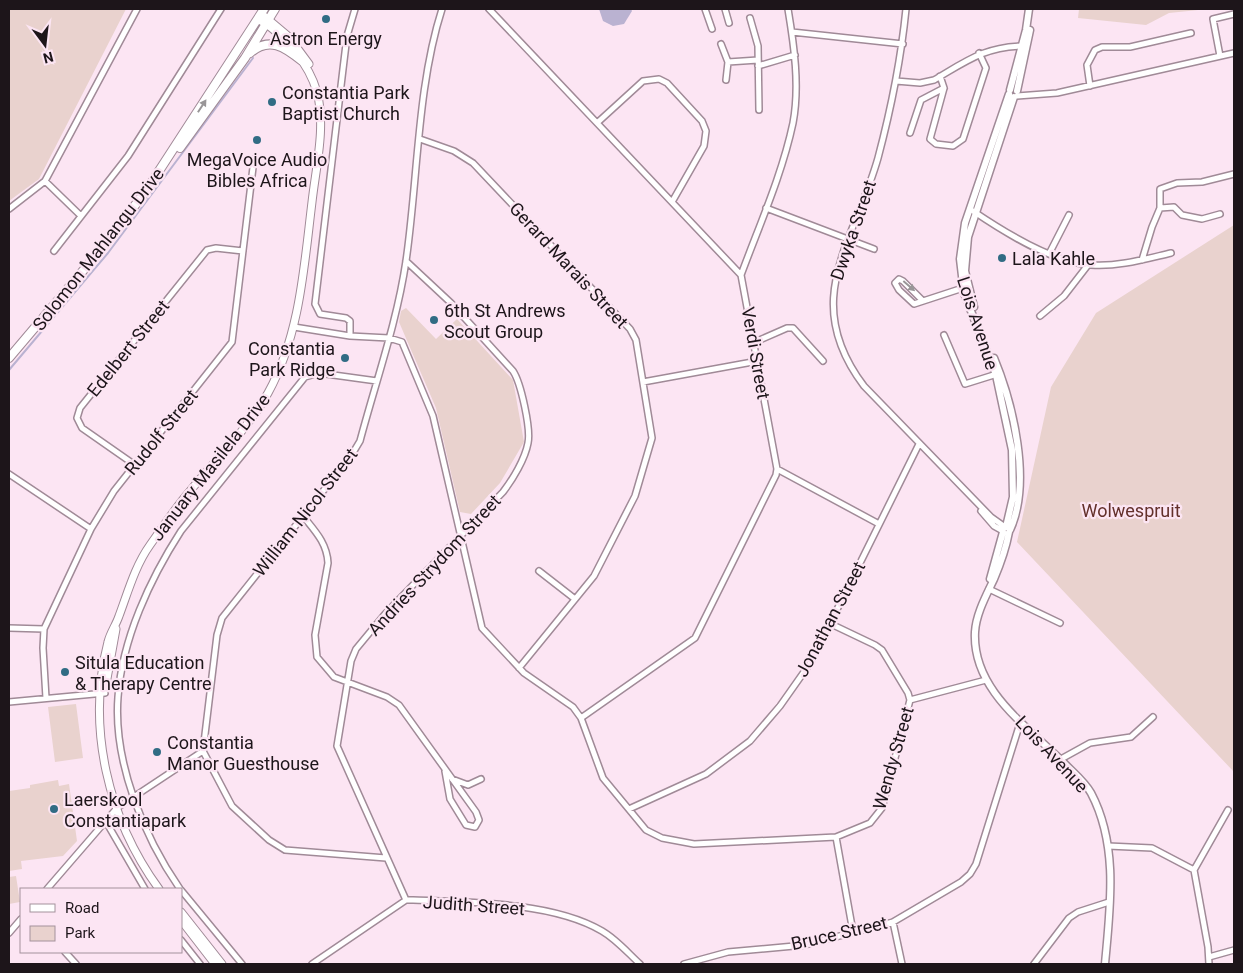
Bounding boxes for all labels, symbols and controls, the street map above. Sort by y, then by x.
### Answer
marker: Astron Energy [320,13,332,25]
north arrow [20,20,70,70]
place label: Astron Energy [270,28,382,49]
text: N [42,49,55,67]
place label: Constantia Park Baptist Church [282,82,411,124]
marker: Constantia Park Baptist Church [266,96,278,108]
one-way arrow [197,99,206,113]
marker: MegaVoice Audio Bibles Africa [251,134,263,146]
place label: MegaVoice Audio Bibles Africa [187,149,327,191]
street label: Solomon Mahlangu Drive [28,164,168,334]
street label: Dwyka Street [826,177,880,283]
street label: Gerard Marais Street [505,198,633,332]
place label: Lala Kahle [1012,248,1095,269]
marker: Lala Kahle [996,252,1008,264]
street label: Lois Avenue [953,274,1003,372]
one-way arrow [902,280,914,292]
street label: Edelbert Street [83,295,173,401]
place label: 6th St Andrews Scout Group [444,300,566,342]
street label: Verdi Street [738,305,774,401]
marker: 6th St Andrews Scout Group [428,314,440,326]
place label: Constantia Park Ridge [248,338,335,380]
marker: Constantia Park Ridge [339,352,351,364]
street label: Rudolf Street [120,385,202,479]
street label: January Masilela Drive [146,389,274,545]
street label: William Nicol Street [248,444,362,580]
street label: Andries Strydom Street [363,490,505,640]
park label: Wolwespruit [1081,500,1181,521]
street label: Jonathan Street [791,558,869,680]
place label: Situla Education & Therapy Centre [75,652,212,694]
marker: Situla Education & Therapy Centre [59,666,71,678]
street label: Wendy Street [868,704,918,812]
street label: Lois Avenue [1011,711,1093,797]
place label: Constantia Manor Guesthouse [167,732,319,774]
marker: Constantia Manor Guesthouse [151,746,163,758]
place label: Laerskool Constantiapark [64,789,187,831]
marker: Laerskool Constantiapark [48,803,60,815]
legend [20,888,182,953]
street label: Judith Street [422,891,526,919]
text: Road [65,899,99,917]
street label: Bruce Street [789,912,889,954]
text: Park [65,924,96,942]

